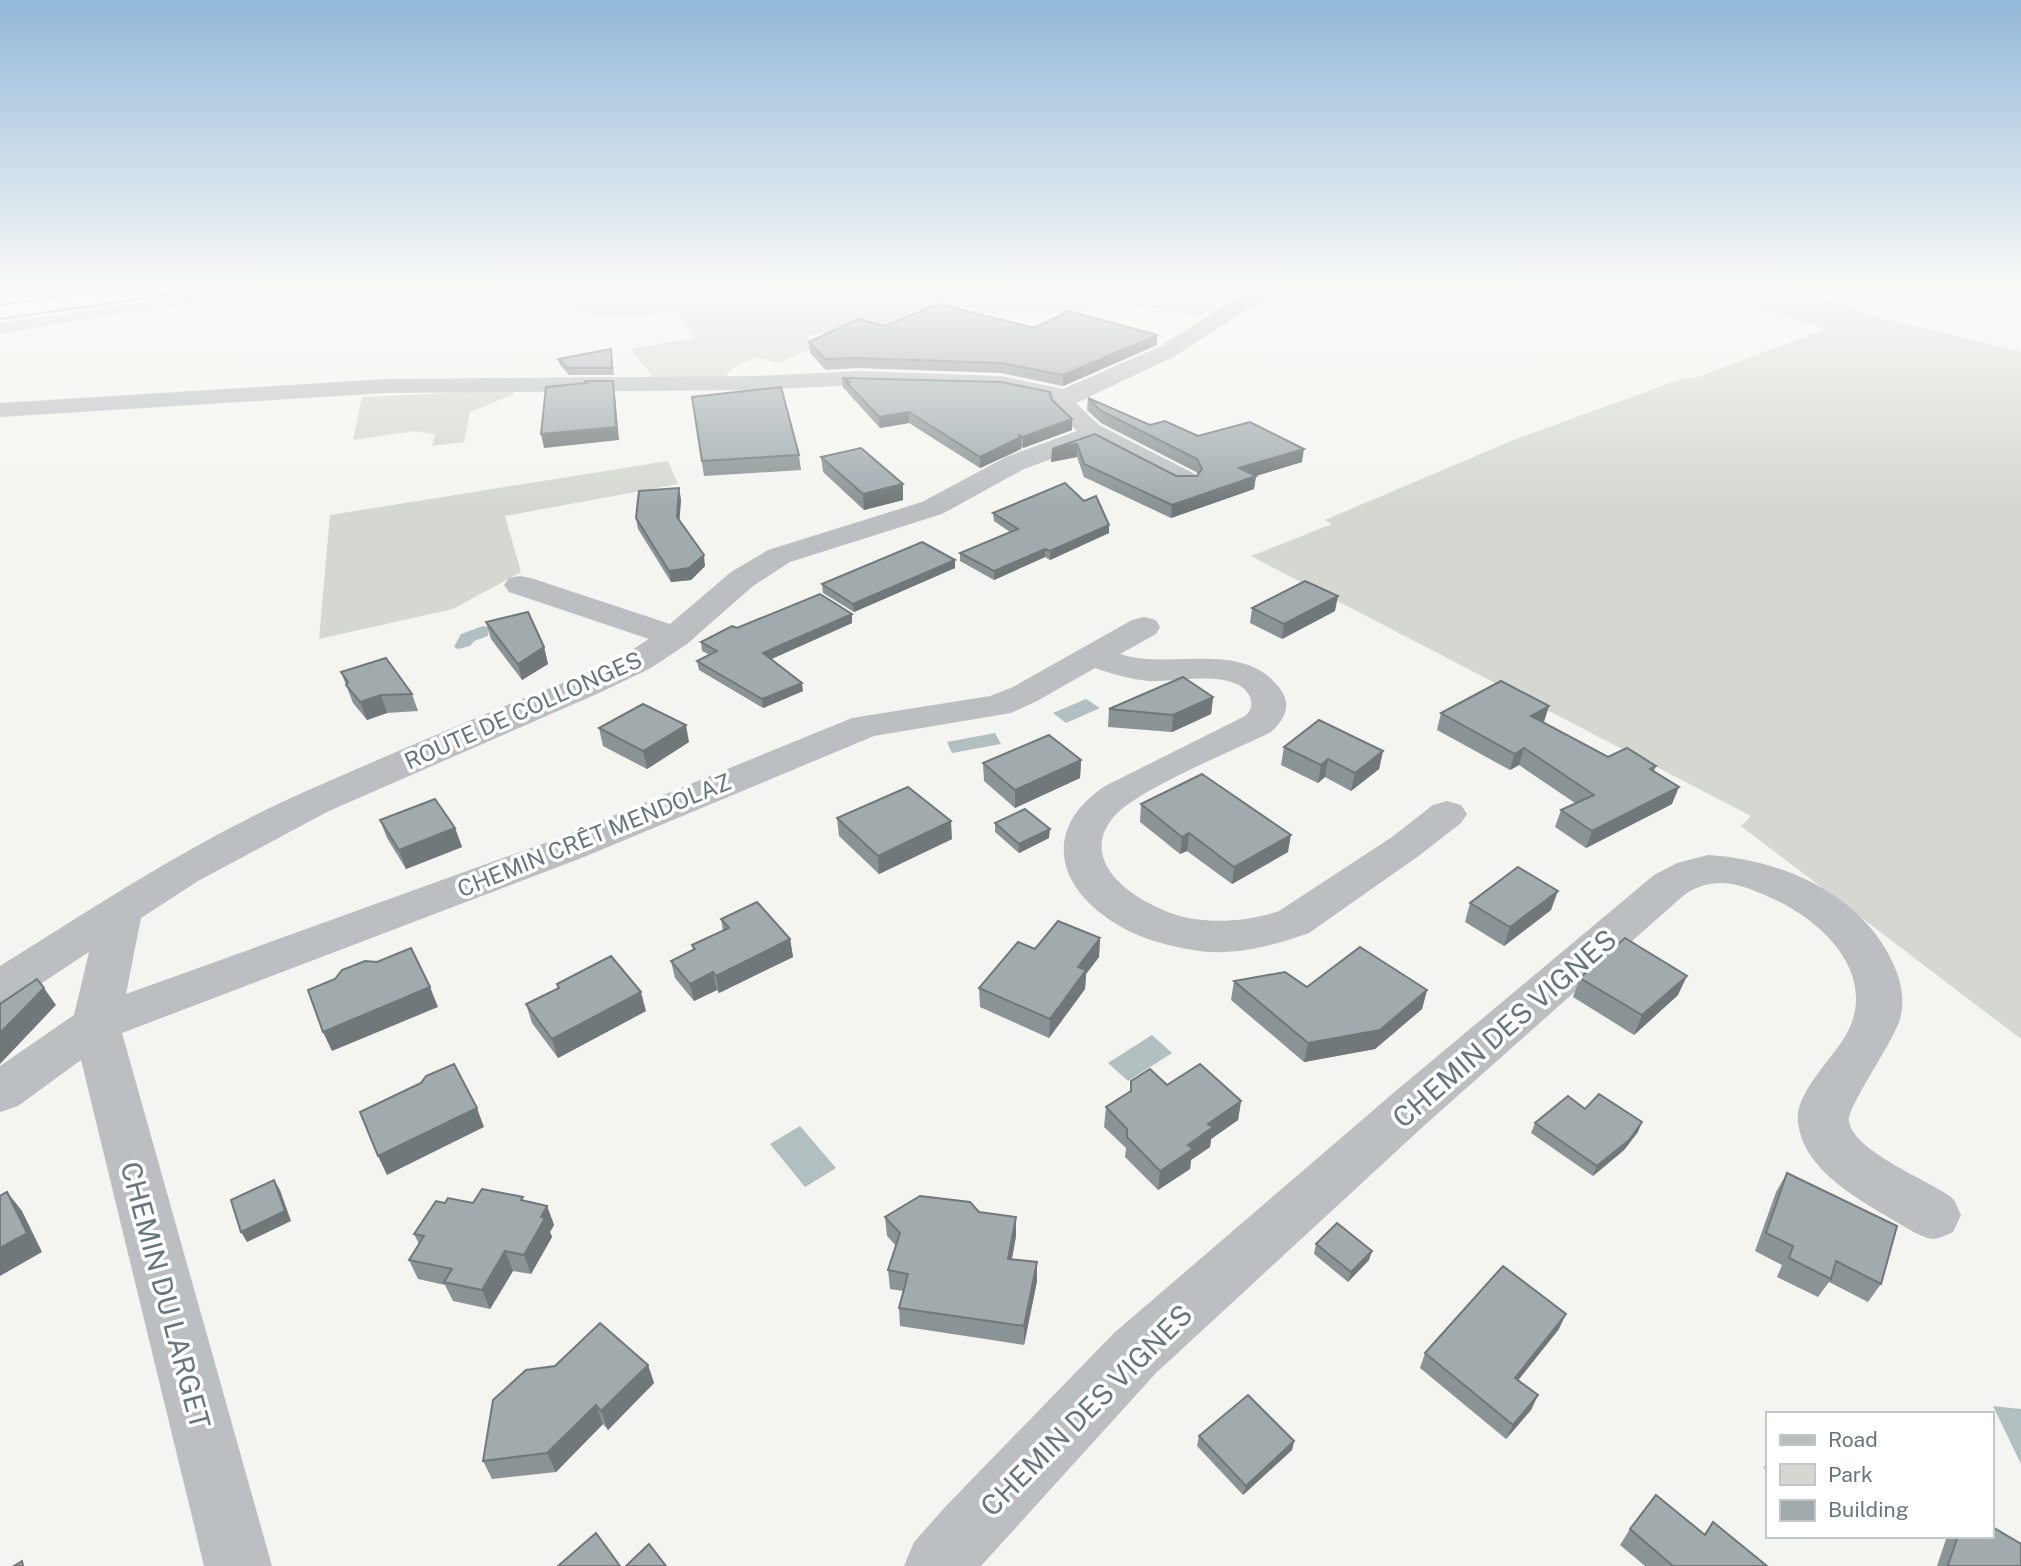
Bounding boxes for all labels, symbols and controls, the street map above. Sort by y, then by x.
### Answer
street label: ROUTE DE COLLONGES [400,645,646,775]
street label: CHEMIN CRÊT MENDOLAZ [453,768,735,902]
street label: CHEMIN DES VIGNES [1385,922,1623,1134]
street label: CHEMIN DU LARGET [114,1158,218,1432]
street label: CHEMIN DES VIGNES [973,1297,1199,1523]
legend [1766,1412,1993,1538]
text: Road [1828,1427,1878,1452]
text: Park [1828,1462,1873,1487]
text: Building [1828,1497,1909,1522]

